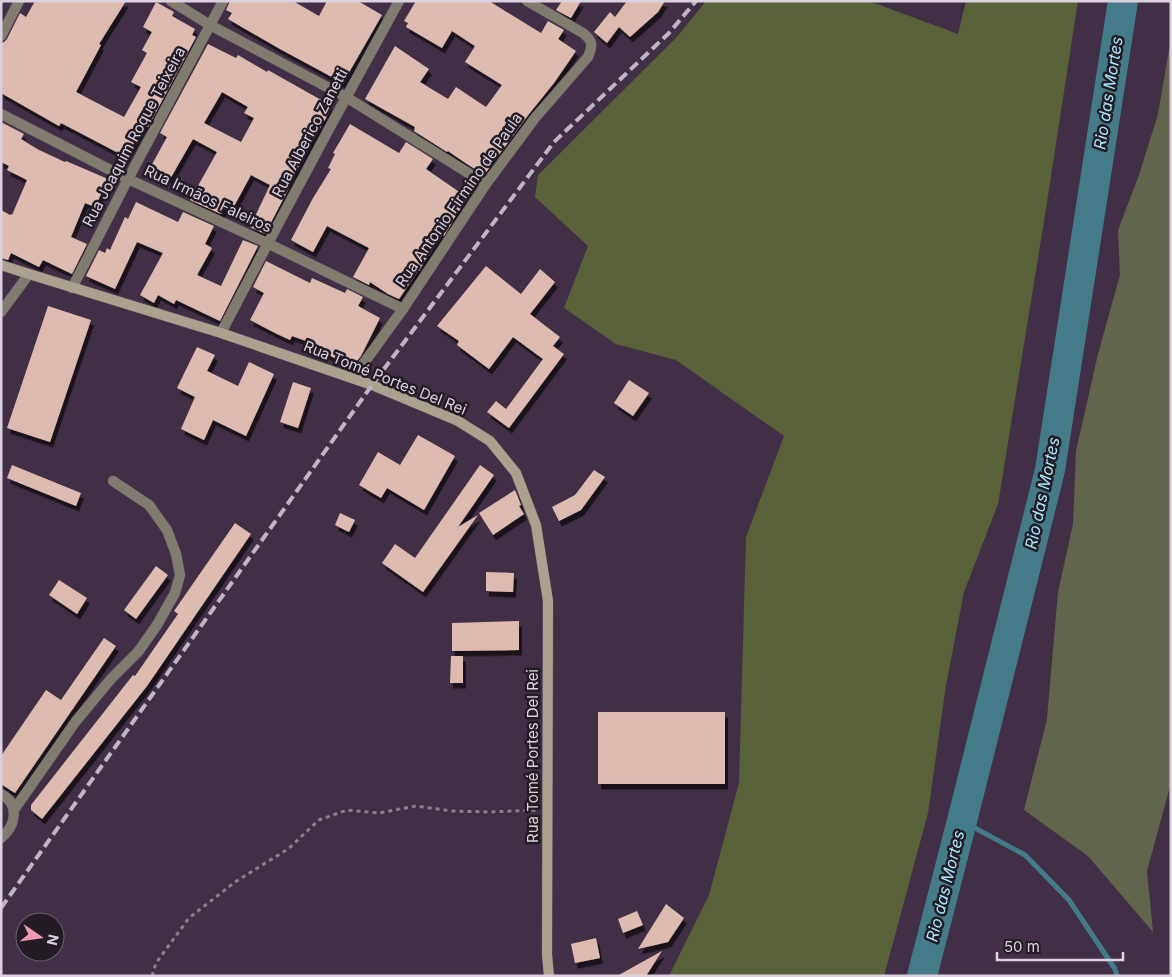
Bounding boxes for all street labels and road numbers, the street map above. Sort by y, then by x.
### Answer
street label: Rua Joaquim Roque Teixeira [78,44,189,230]
street label: Rua Alberico Zanetti [268,65,351,200]
street label: Rua Antonio Firmino de Paula [391,109,526,290]
street label: Rua Irmãos Faleiros [141,161,275,237]
street label: Rua Tomé Portes Del Rei [301,336,469,419]
street label: Rua Tomé Portes Del Rei [523,669,542,843]

